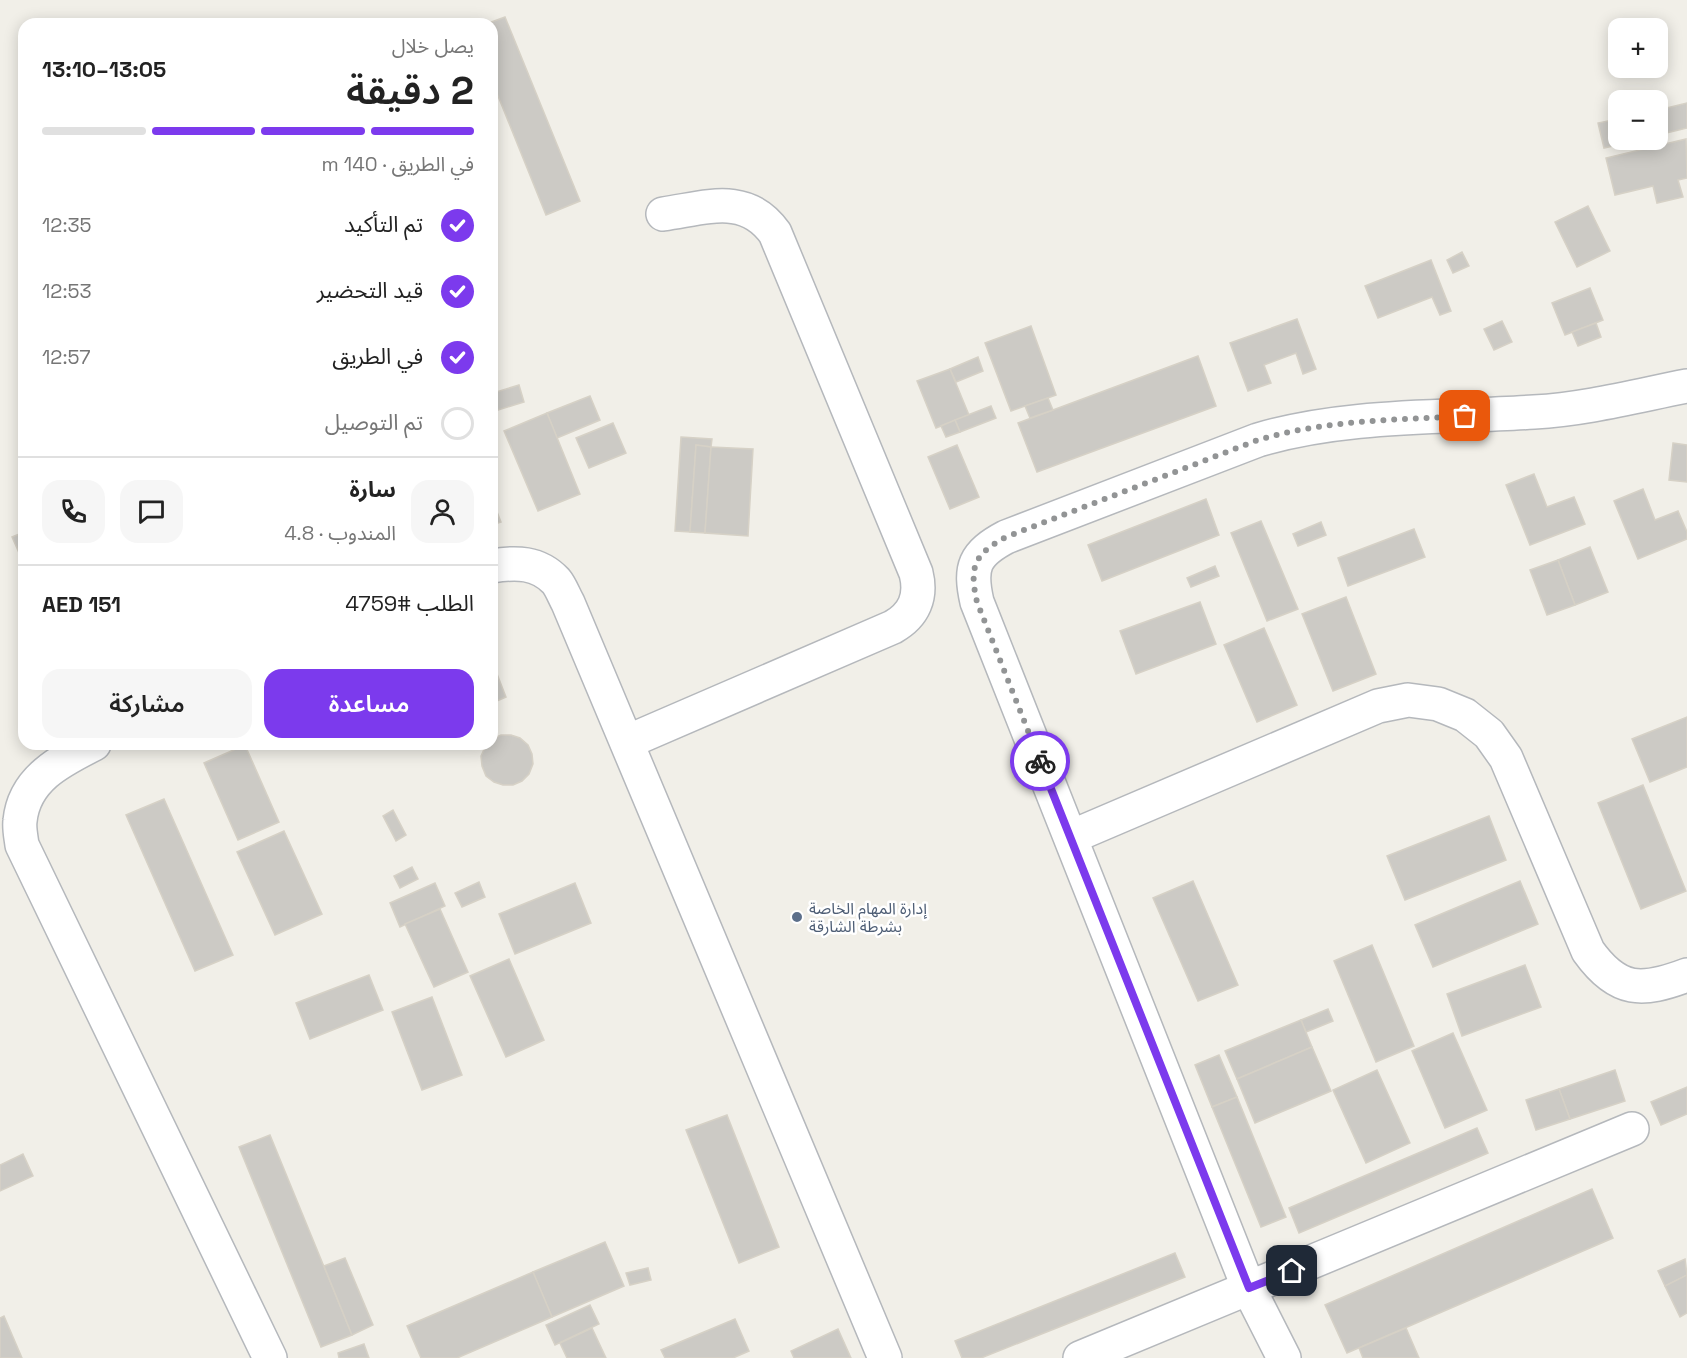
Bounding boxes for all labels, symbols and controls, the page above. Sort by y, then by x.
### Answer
map controls [1608,18,1668,150]
button: + [1608,18,1668,78]
text: يصل خلال [392,33,474,59]
text: 13:05–13:10 [42,55,166,83]
text: 2 دقيقة [346,66,474,115]
button: − [1608,90,1668,150]
text: في الطريق · 140 m [322,151,474,177]
icon: check [441,209,474,242]
text: تم التأكيد [344,210,423,238]
text: 12:35 [42,212,92,238]
icon: check [441,275,474,308]
text: قيد التحضير [317,276,423,304]
text: 12:53 [42,278,92,304]
icon: check [441,341,474,374]
text: في الطريق [332,342,423,370]
text: 12:57 [42,344,91,370]
pin [1439,390,1490,441]
icon: bag [1448,399,1481,432]
text: تم التوصيل [325,408,423,436]
text: سارة [350,475,396,503]
button: phone [42,480,105,543]
button: chat [120,480,183,543]
button: person [411,480,474,543]
text: المندوب · 4.8 [284,520,396,546]
text: الطلب #4759 [345,589,474,617]
text: AED 151 [42,590,121,618]
button: مشاركة [42,669,252,738]
button: مساعدة [264,669,474,738]
courier [1010,731,1070,791]
icon: bike [1024,745,1057,778]
place label: إدارة المهام الخاصة بشرطة الشارقة [809,898,928,937]
marker: إدارة المهام الخاصة بشرطة الشارقة [790,910,804,924]
pin [1266,1245,1317,1296]
icon: home [1275,1254,1308,1287]

